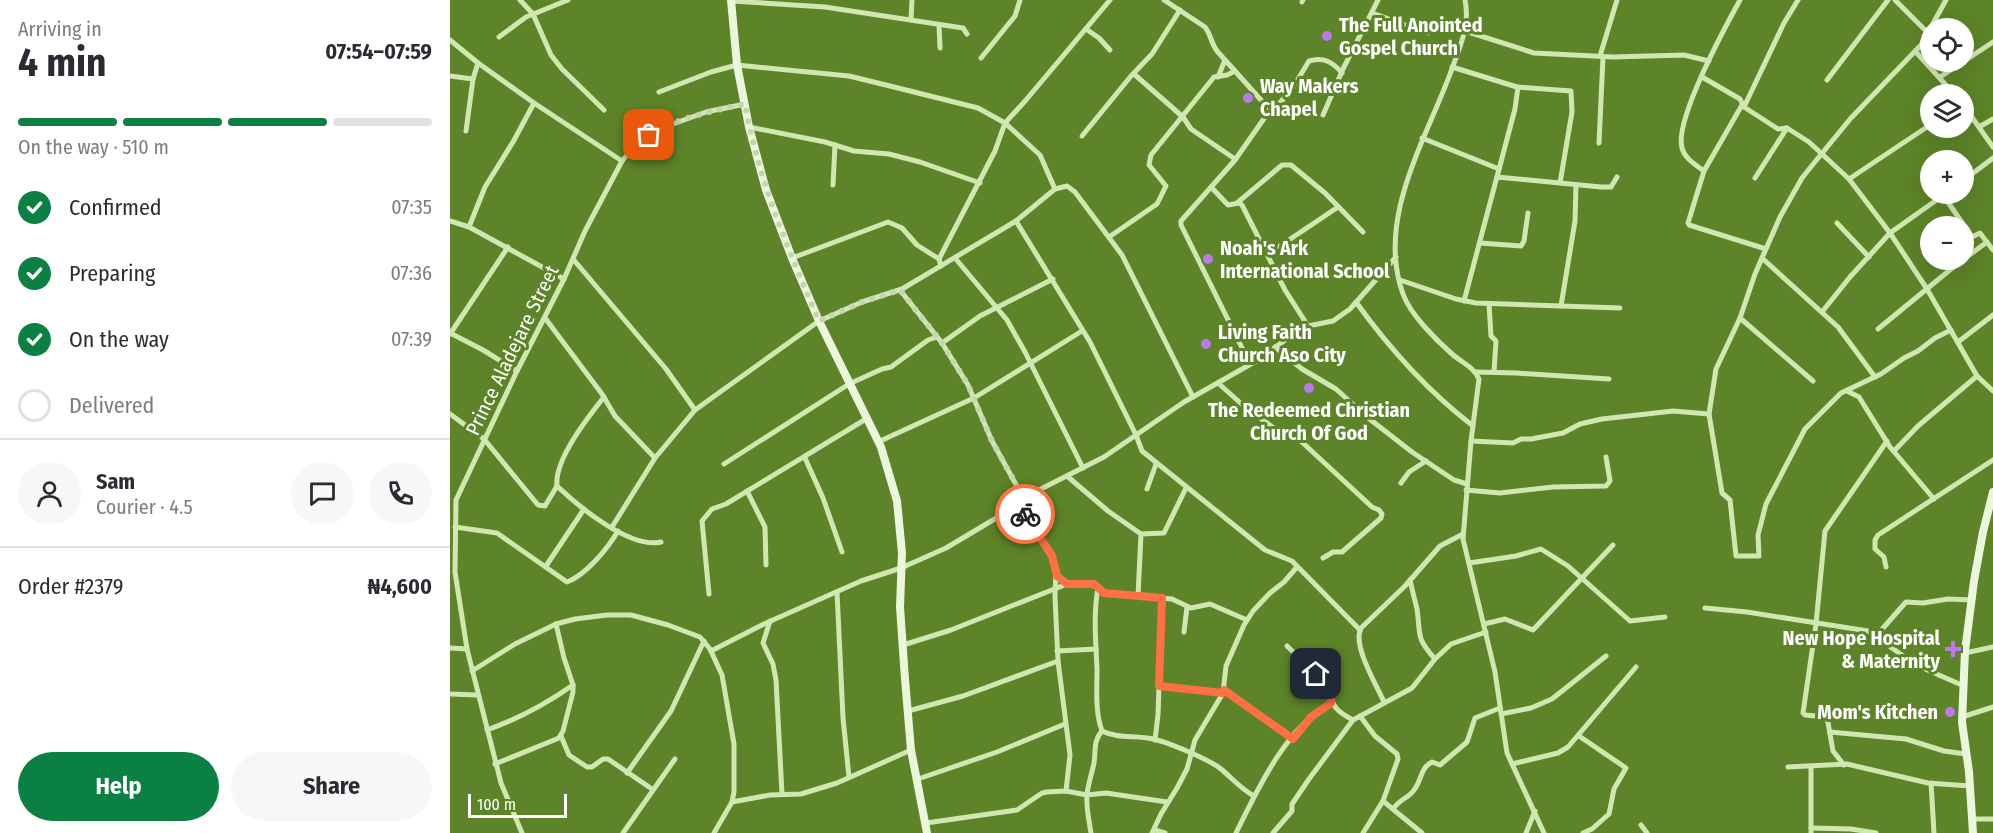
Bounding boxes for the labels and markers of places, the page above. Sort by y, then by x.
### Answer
place label: The Full Anointed Gospel Church [1339,13,1483,60]
marker: The Full Anointed Gospel Church [1320,29,1334,43]
place label: Way Makers Chapel [1260,74,1359,121]
marker: Way Makers Chapel [1241,91,1255,105]
pin [623,109,674,160]
place label: Noah's Ark International School [1220,236,1390,283]
marker: Noah's Ark International School [1201,252,1215,266]
place label: Living Faith Church Aso City [1218,320,1346,367]
marker: Living Faith Church Aso City [1199,337,1213,351]
marker: The Redeemed Christian Church Of God [1302,381,1316,395]
place label: The Redeemed Christian Church Of God [1208,398,1410,445]
place label: New Hope Hospital & Maternity [1783,626,1941,673]
marker: New Hope Hospital & Maternity [1944,640,1962,658]
pin [1290,648,1341,699]
place label: Mom's Kitchen [1817,700,1938,724]
marker: Mom's Kitchen [1943,705,1957,719]

